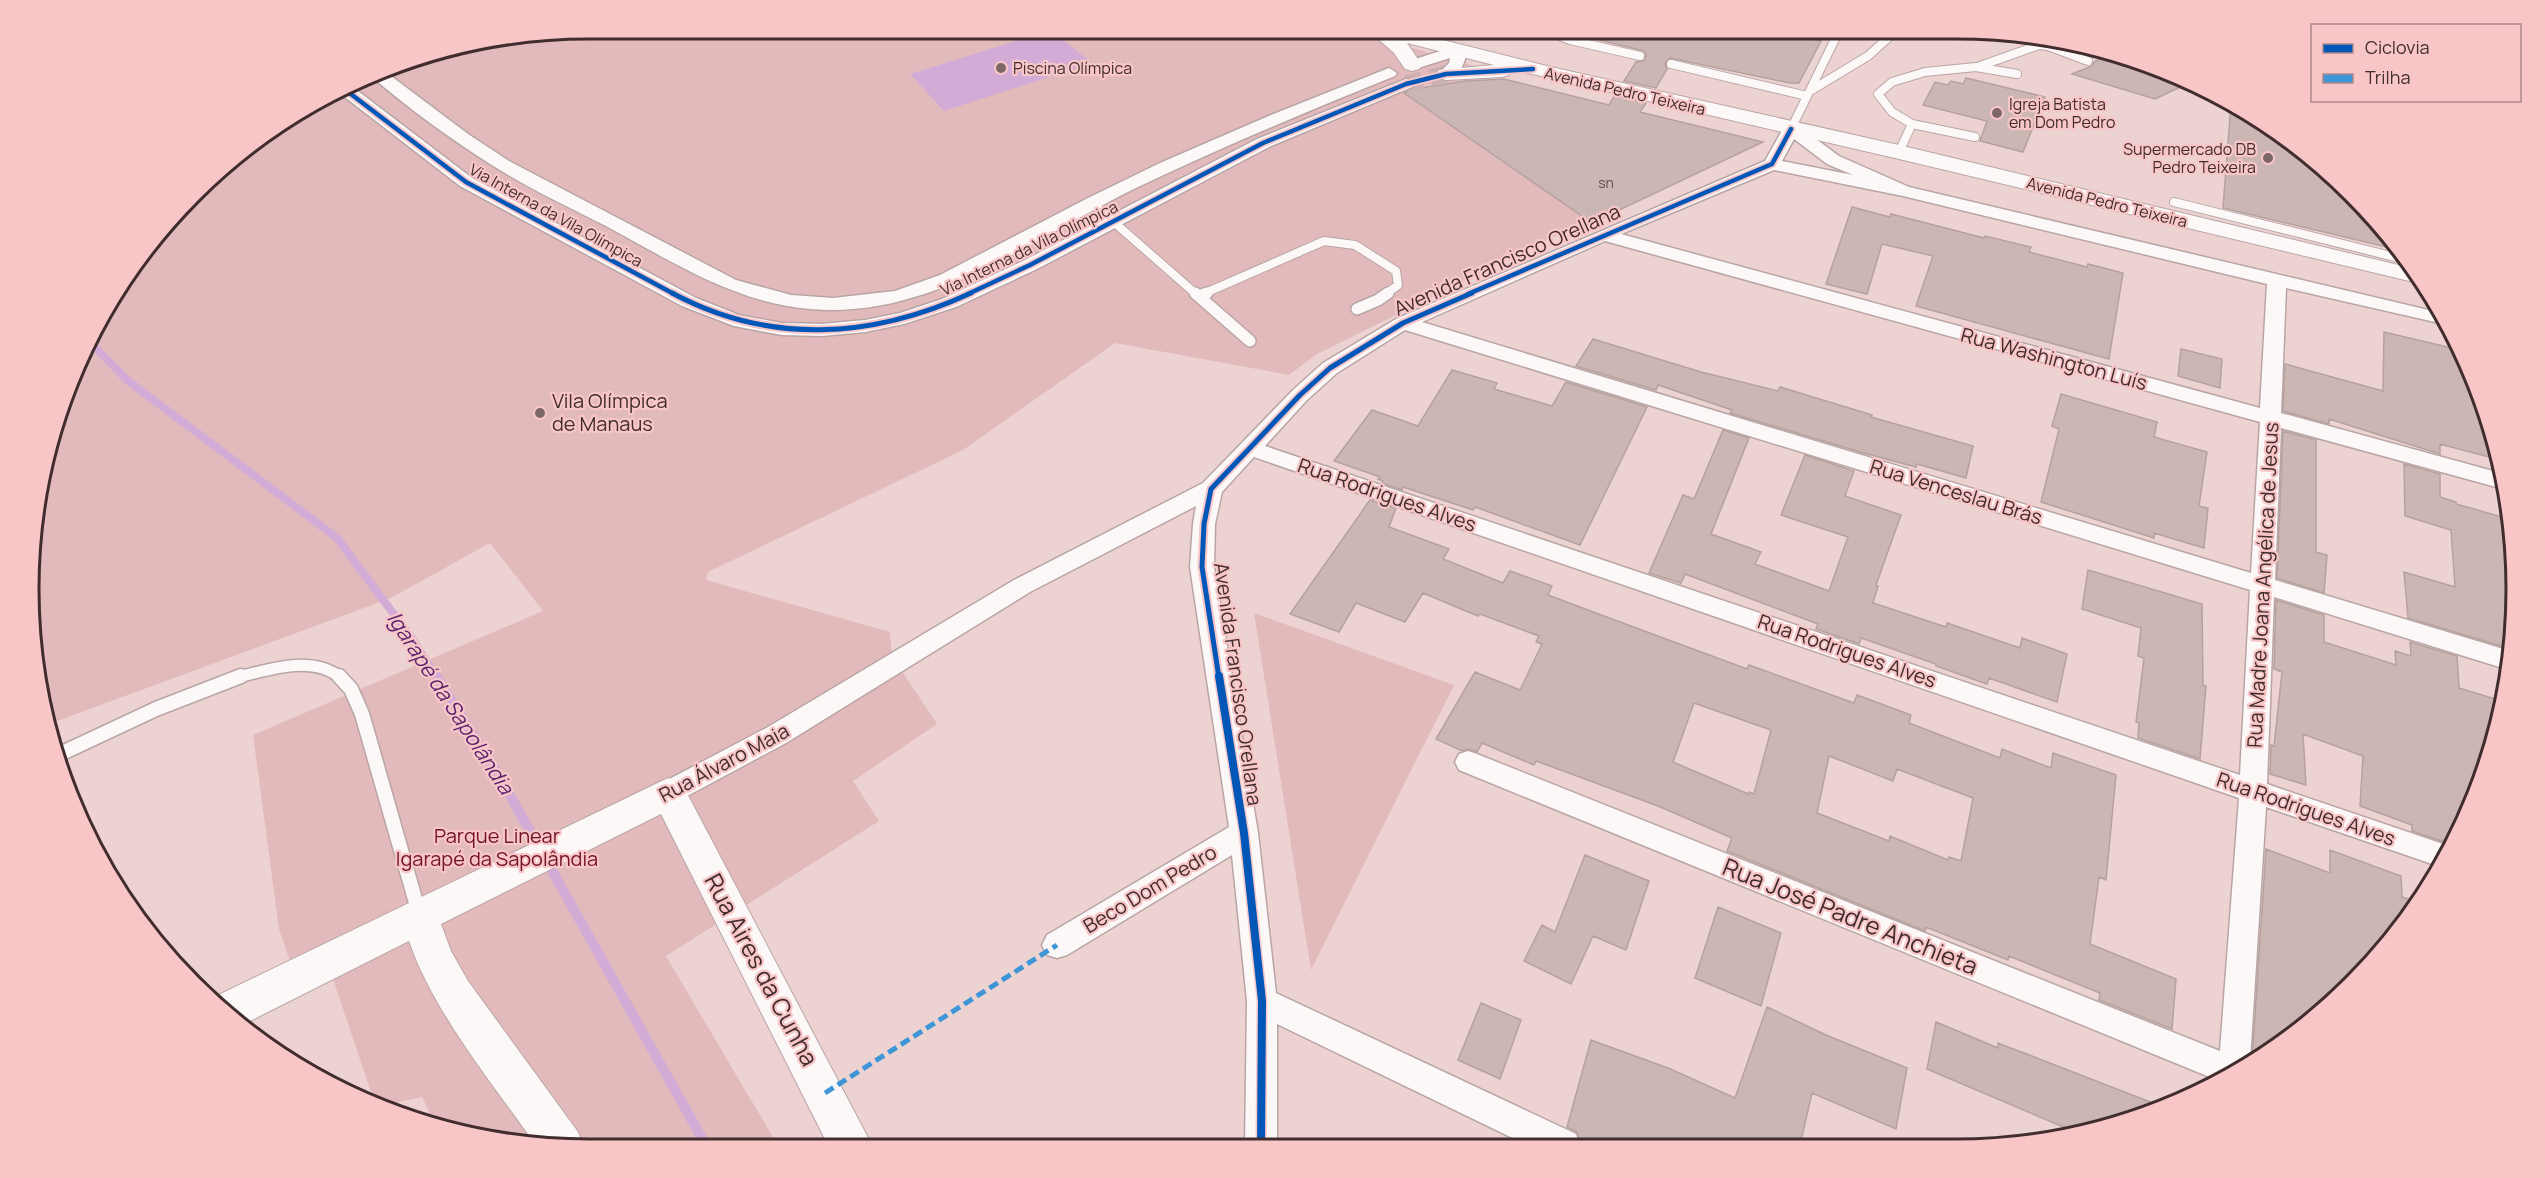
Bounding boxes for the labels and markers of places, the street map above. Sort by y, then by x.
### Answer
place label: Piscina Olímpica [1013,57,1132,79]
marker: Piscina Olímpica [994,61,1008,75]
place label: Igreja Batista em Dom Pedro [2009,93,2115,133]
marker: Igreja Batista em Dom Pedro [1990,106,2004,120]
place label: Supermercado DB Pedro Teixeira [2123,138,2256,178]
marker: Supermercado DB Pedro Teixeira [2261,151,2275,165]
place label: Vila Olímpica de Manaus [552,387,668,437]
marker: Vila Olímpica de Manaus [533,406,547,420]

